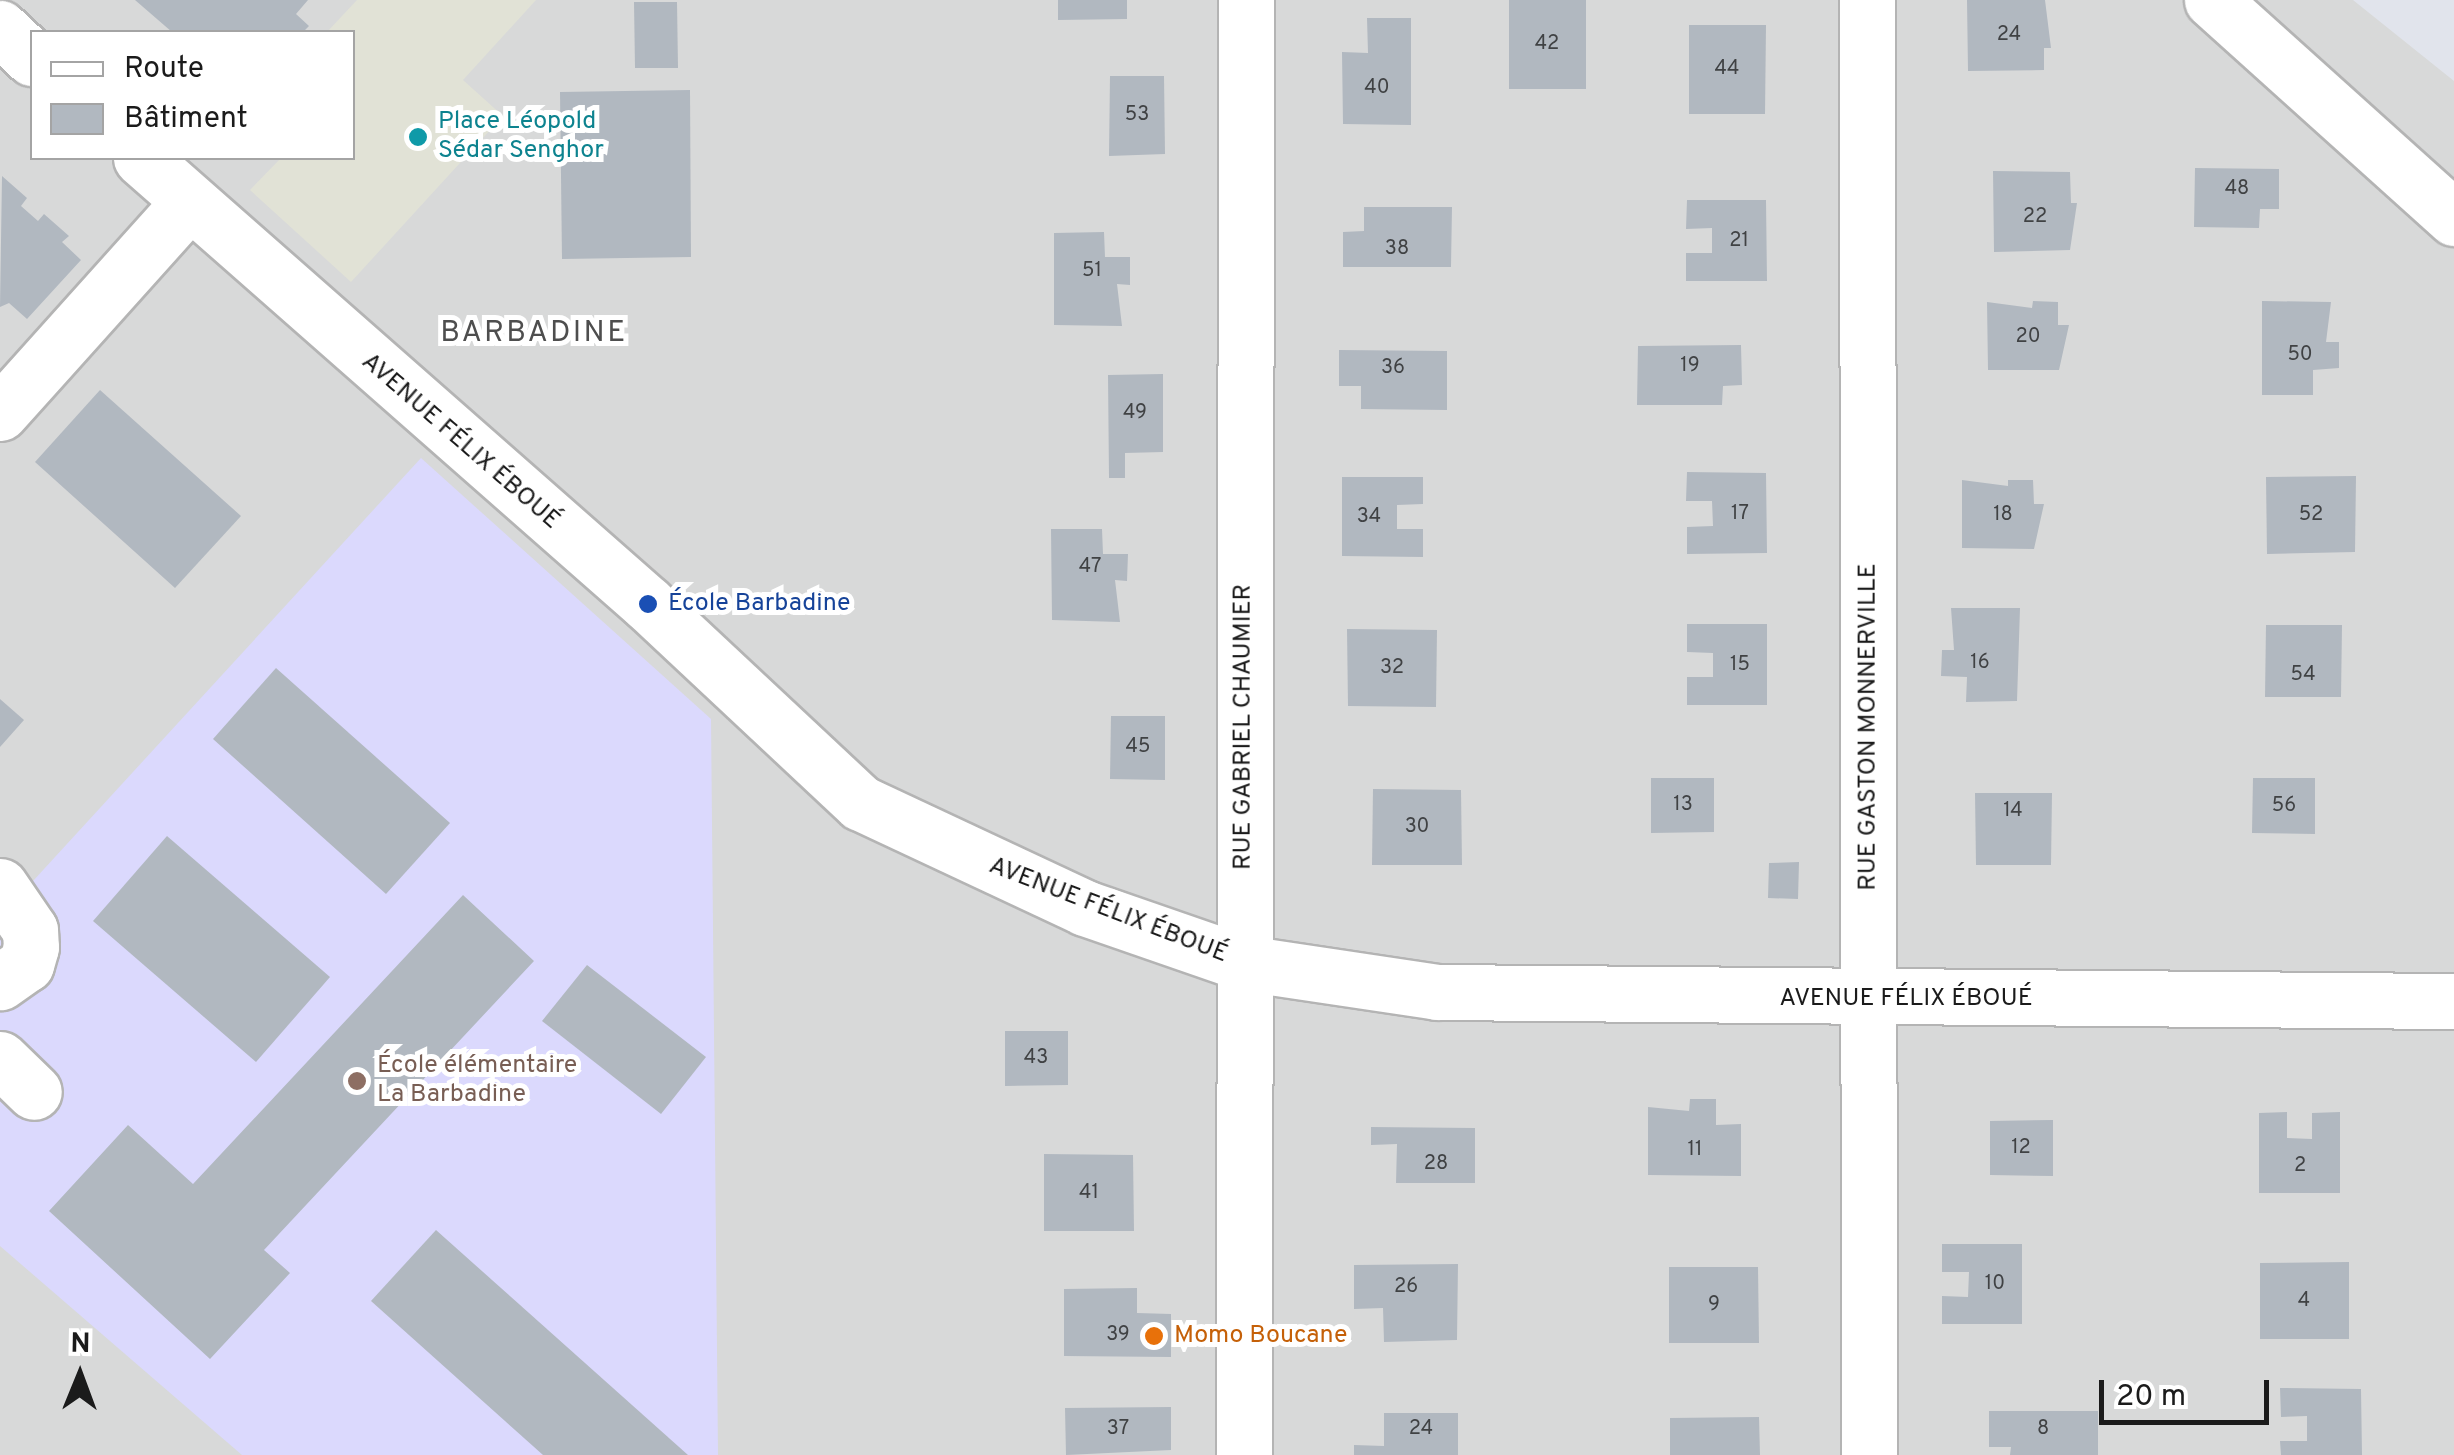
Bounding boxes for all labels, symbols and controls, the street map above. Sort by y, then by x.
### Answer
house number: 24 [1997,23,2021,47]
legend [30,30,355,160]
house number: 42 [1535,32,1559,56]
text: Route [124,51,204,88]
house number: 44 [1715,57,1739,81]
house number: 40 [1364,76,1390,100]
text: Bâtiment [124,101,248,138]
house number: 53 [1125,103,1149,127]
place label: Place Léopold Sédar Senghor [438,108,604,167]
marker: Place Léopold Sédar Senghor [407,126,429,148]
house number: 48 [2225,177,2249,201]
house number: 22 [2023,205,2047,229]
house number: 21 [1729,229,1749,253]
house number: 38 [1385,237,1409,261]
house number: 51 [1082,259,1102,283]
district label: BARBADINE [440,316,628,352]
house number: 20 [2015,325,2041,349]
house number: 50 [2287,343,2313,367]
street label: AVENUE FÉLIX ÉBOUÉ [354,348,566,536]
house number: 19 [1680,354,1700,378]
house number: 36 [1381,356,1405,380]
house number: 49 [1123,401,1147,425]
house number: 17 [1731,502,1749,526]
house number: 18 [1993,503,2013,527]
house number: 52 [2299,503,2323,527]
house number: 34 [1357,505,1381,529]
house number: 47 [1079,555,1101,579]
street label: RUE GASTON MONNERVILLE [1854,563,1884,891]
street label: RUE GABRIEL CHAUMIER [1229,584,1259,870]
place label: École Barbadine [668,589,851,619]
marker: École Barbadine [637,593,659,615]
house number: 16 [1970,651,1990,675]
house number: 15 [1730,653,1750,677]
house number: 32 [1380,656,1404,680]
house number: 54 [2290,663,2316,687]
house number: 45 [1126,735,1150,759]
house number: 13 [1673,793,1693,817]
house number: 56 [2272,794,2296,818]
house number: 14 [2003,799,2023,823]
house number: 30 [1405,815,1429,839]
street label: AVENUE FÉLIX ÉBOUÉ [984,852,1232,970]
street label: AVENUE FÉLIX ÉBOUÉ [1779,984,2033,1014]
house number: 43 [1024,1046,1048,1070]
place label: École élémentaire La Barbadine [377,1052,577,1111]
marker: École élémentaire La Barbadine [346,1070,368,1092]
house number: 12 [2011,1136,2031,1160]
house number: 11 [1688,1138,1702,1162]
house number: 28 [1424,1152,1448,1176]
house number: 2 [2294,1154,2306,1178]
house number: 41 [1079,1181,1099,1205]
house number: 10 [1985,1272,2005,1296]
house number: 26 [1394,1275,1418,1299]
house number: 4 [2298,1289,2310,1313]
house number: 9 [1708,1293,1720,1317]
place label: Momo Boucane [1174,1321,1347,1351]
house number: 39 [1106,1323,1130,1347]
north arrow [30,1325,130,1425]
marker: Momo Boucane [1143,1325,1165,1347]
text: N [70,1327,91,1363]
scale bar [2104,1360,2274,1422]
text: 20 m [2116,1379,2186,1416]
house number: 37 [1107,1417,1129,1441]
house number: 24 [1409,1417,1433,1441]
house number: 8 [2037,1417,2049,1441]

